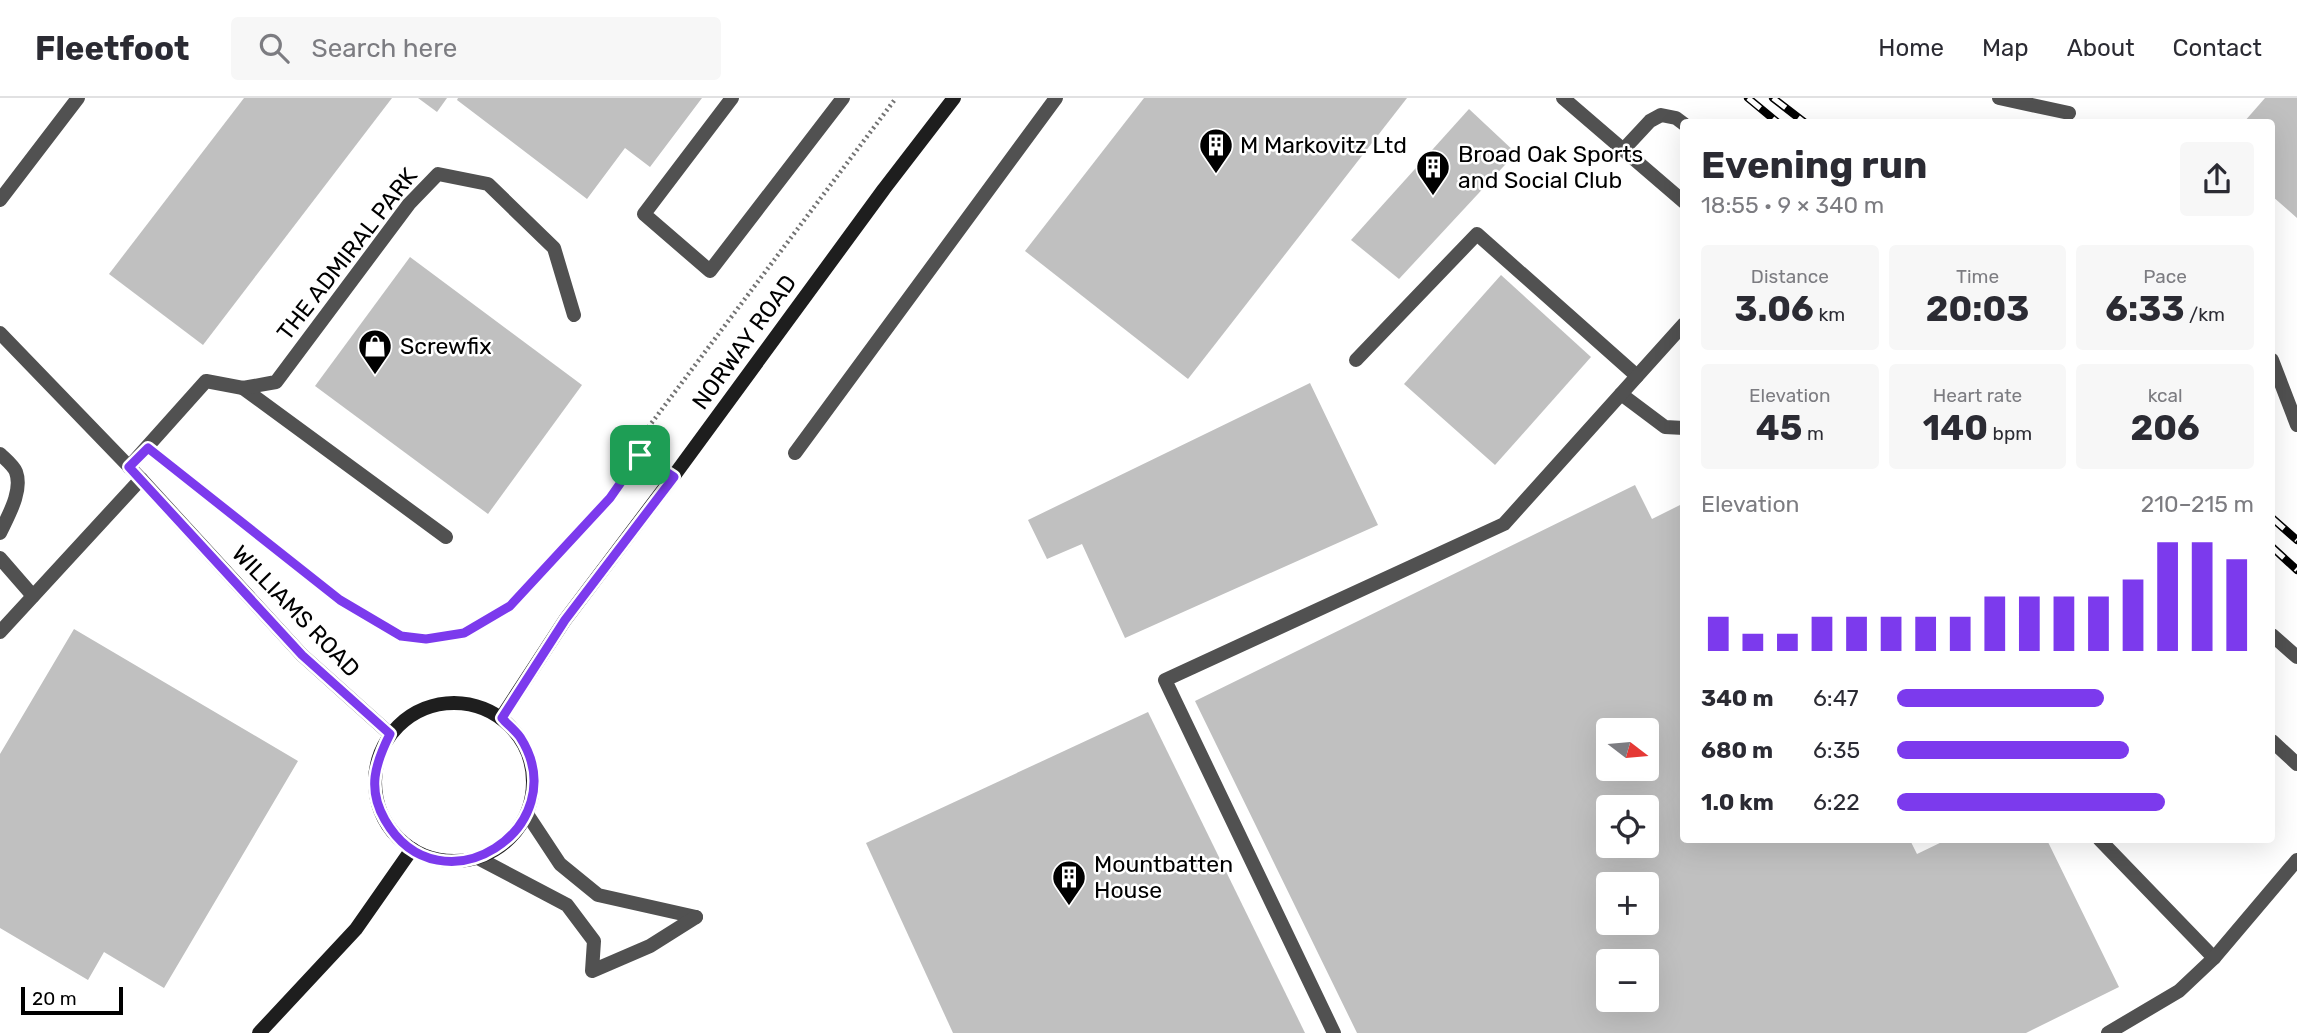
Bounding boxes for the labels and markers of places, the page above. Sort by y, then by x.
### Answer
building icon: M Markovitz Ltd [1197,126,1235,175]
place label: M Markovitz Ltd [1240,131,1407,159]
place label: Broad Oak Sports and Social Club [1458,140,1643,194]
building icon: Broad Oak Sports and Social Club [1414,148,1452,197]
shop icon: Screwfix [356,327,394,376]
place label: Screwfix [400,332,492,360]
pin [610,425,670,485]
place label: Mountbatten House [1094,850,1233,904]
building icon: Mountbatten House [1050,858,1088,907]

